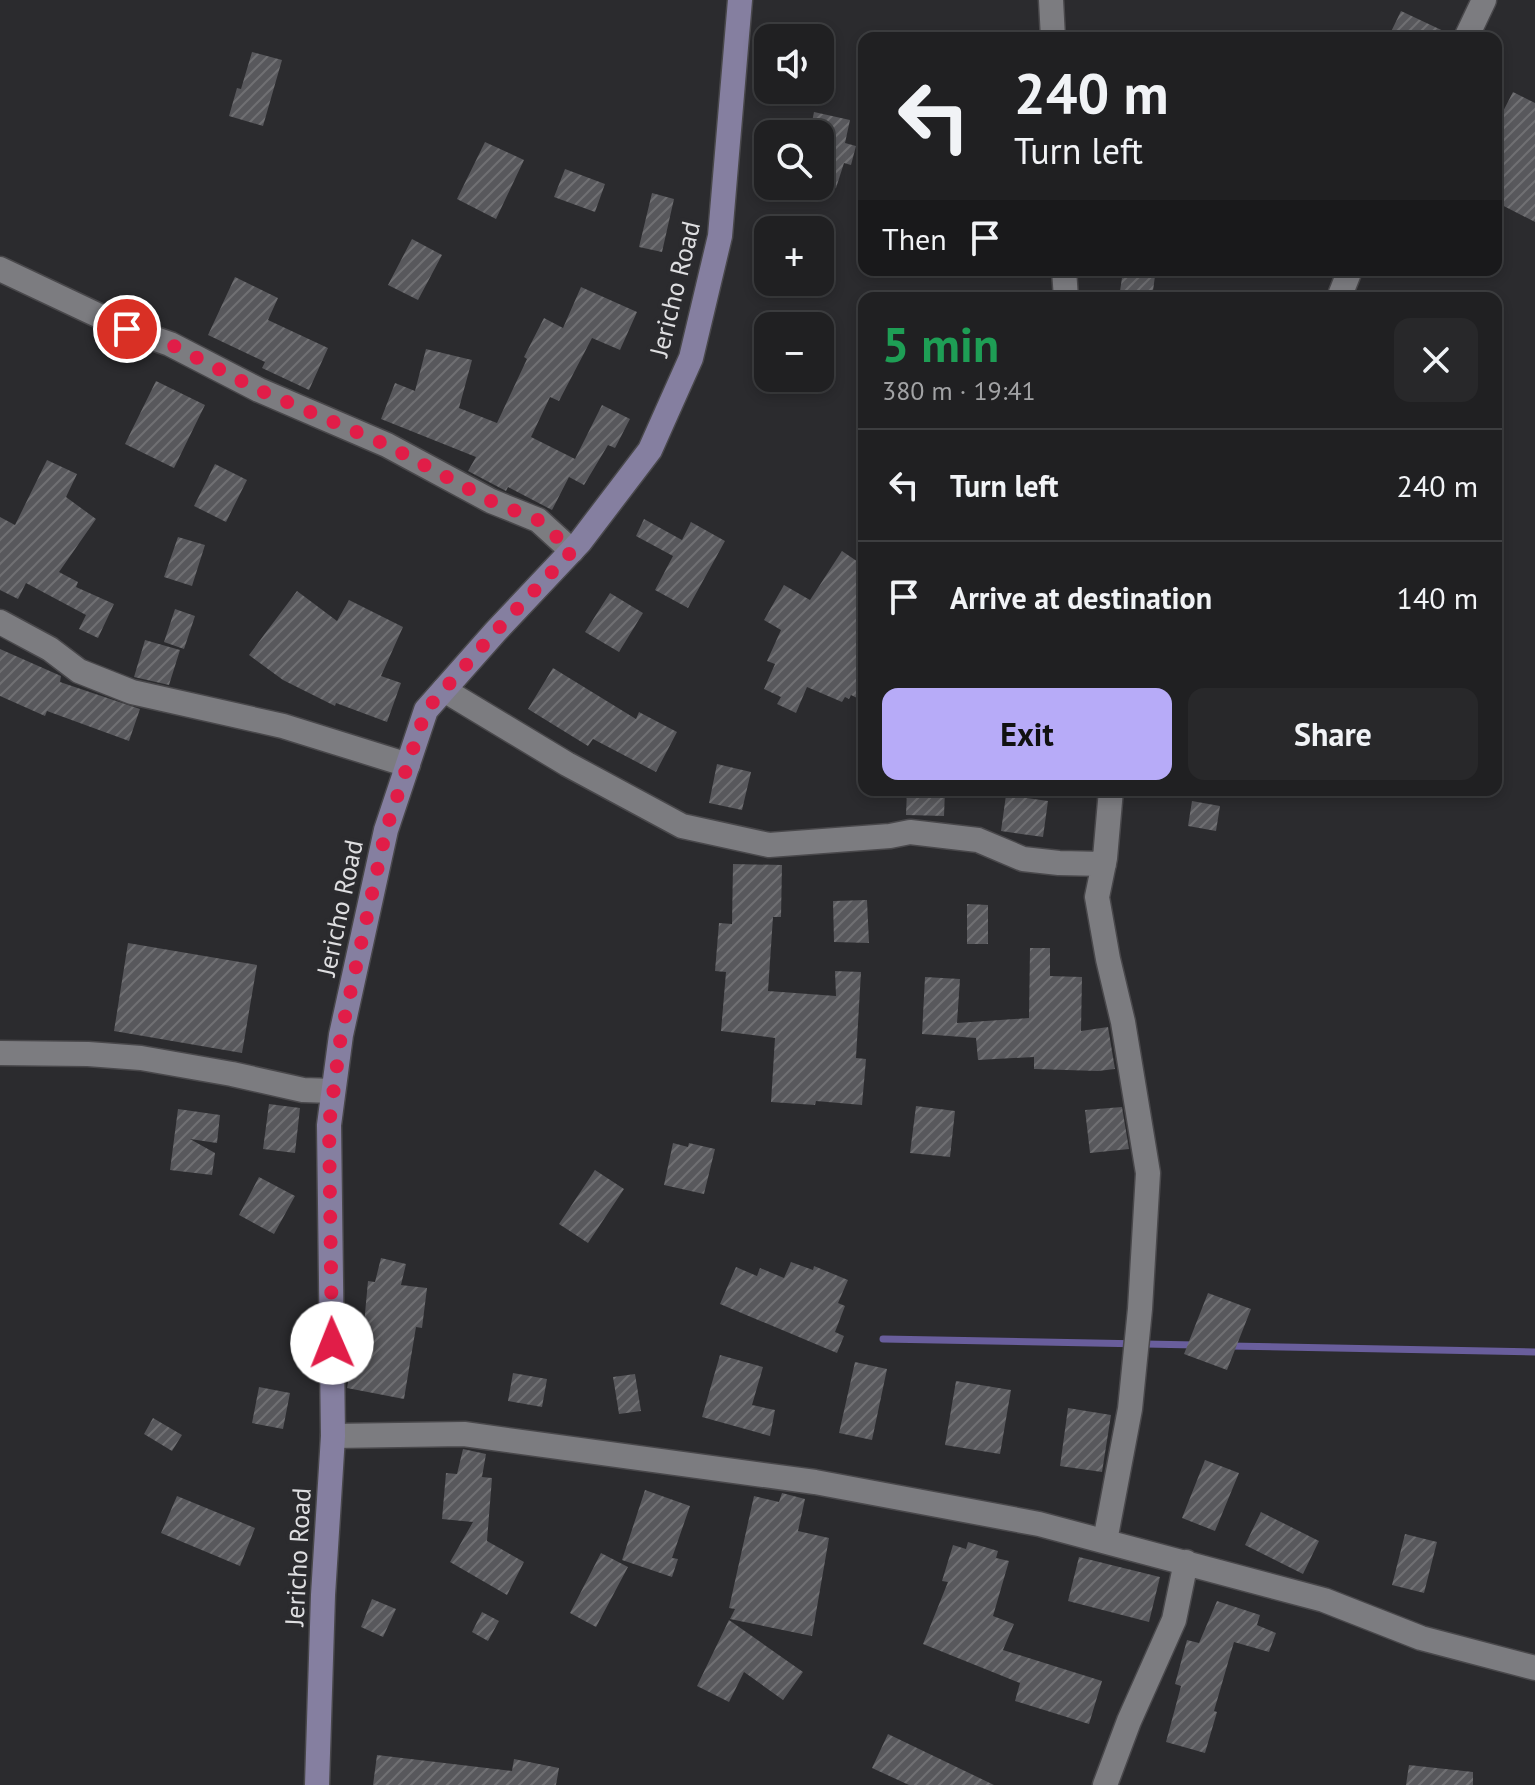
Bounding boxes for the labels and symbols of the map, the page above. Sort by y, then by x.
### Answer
street label: Jericho Road [642,218,707,361]
pin [93,295,161,363]
street label: Jericho Road [309,837,370,980]
position arrow [290,1301,374,1385]
street label: Jericho Road [277,1487,318,1628]

